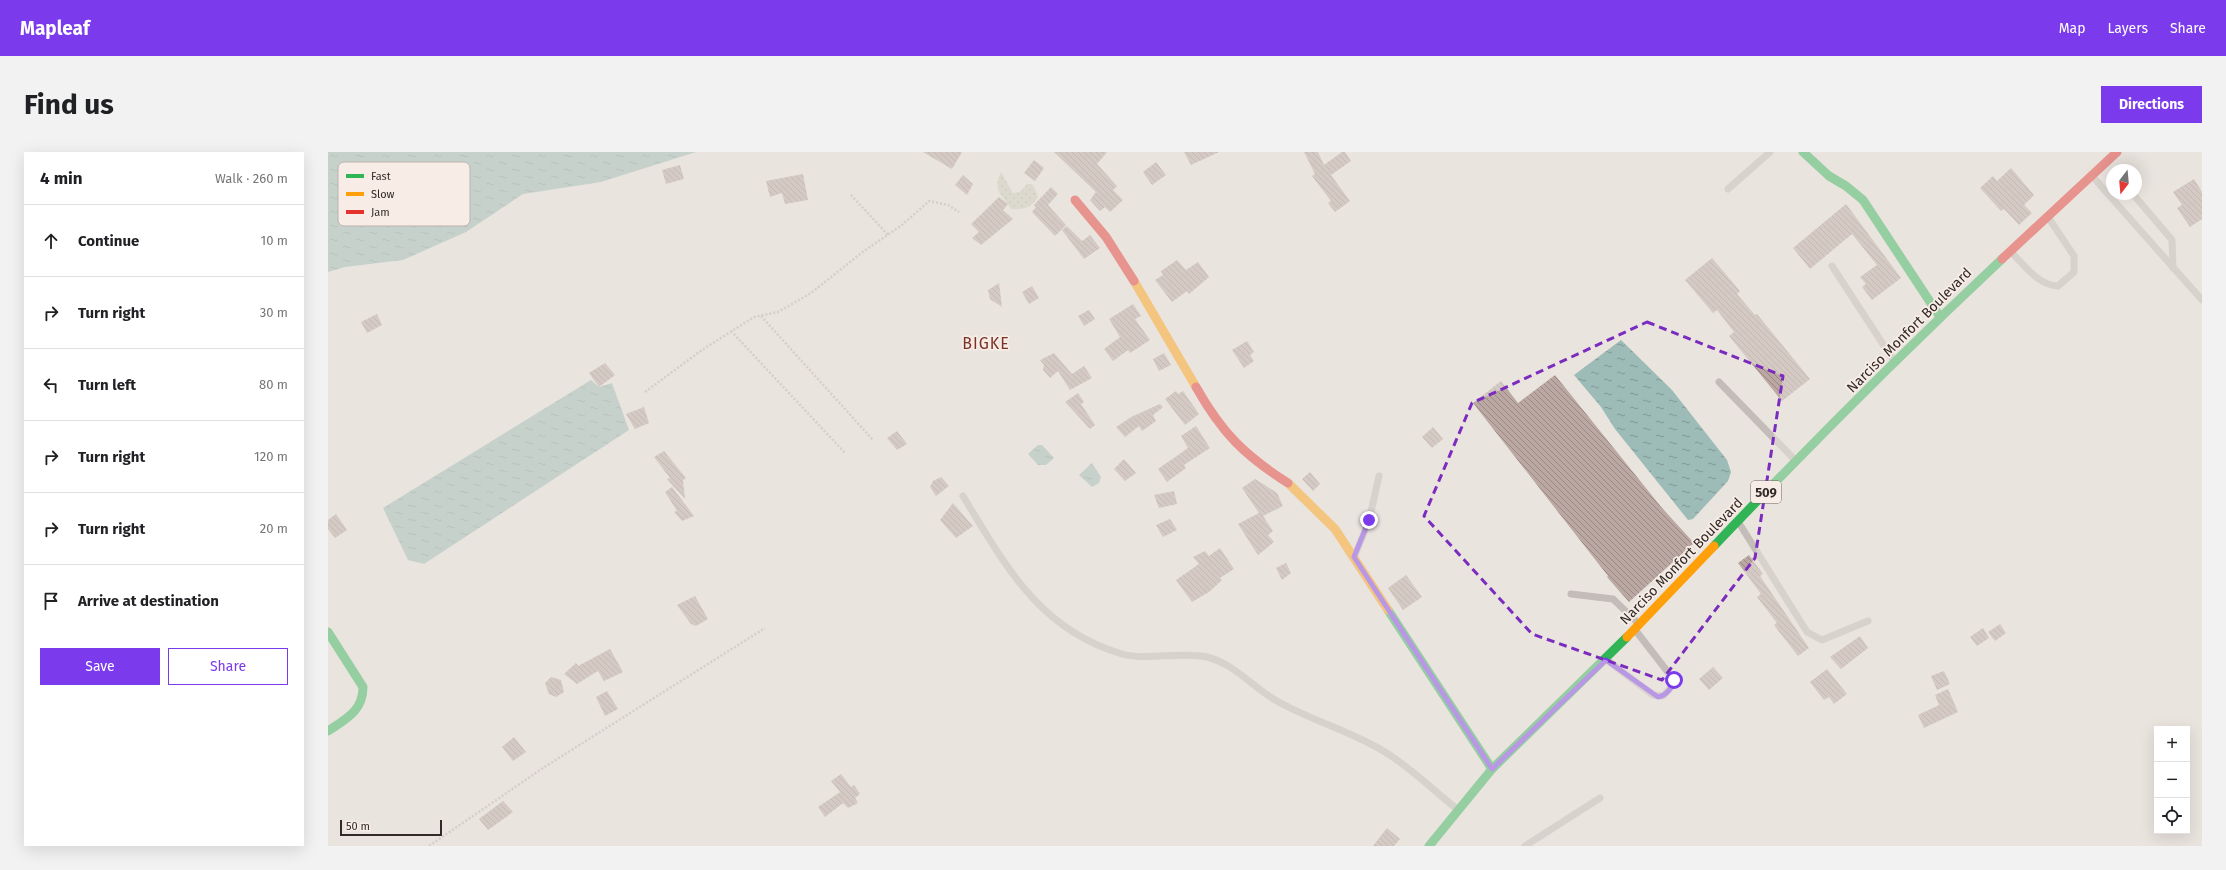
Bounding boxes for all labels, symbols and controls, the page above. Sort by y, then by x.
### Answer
text: Mapleaf [20,17,90,40]
text: Map [2059,20,2085,37]
text: Layers [2107,20,2148,37]
text: Share [2170,20,2206,37]
button: Directions [2101,86,2202,123]
text: Find us [24,88,114,121]
legend [338,162,470,226]
north arrow [2106,164,2142,200]
text: 4 min [40,168,83,189]
text: Fast [371,170,391,183]
text: Walk · 260 m [215,171,288,186]
text: Slow [371,188,395,201]
text: Jam [371,206,390,219]
icon: ahead [40,230,62,252]
text: Continue [78,232,139,250]
text: 10 m [261,233,288,248]
street label: Narciso Monfort Boulevard [1843,264,1975,396]
icon: right [40,302,62,324]
text: Turn right [78,304,145,322]
text: 30 m [260,305,288,320]
district label: BIGKE [962,334,1010,353]
icon: left [40,374,62,396]
text: Turn left [78,376,136,394]
text: 80 m [259,377,288,392]
icon: right [40,446,62,468]
text: Turn right [78,448,145,466]
text: 120 m [254,449,288,464]
road number: 509 [1751,481,1781,503]
street label: Narciso Monfort Boulevard [1616,494,1746,628]
route end [1360,511,1378,529]
icon: right [40,518,62,540]
text: Turn right [78,520,145,538]
text: 20 m [260,521,288,536]
icon: arrive [40,590,62,612]
text: Arrive at destination [78,592,219,610]
button: Save [40,648,160,685]
button: Share [168,648,288,685]
route start [1665,671,1683,689]
map controls [2154,726,2190,834]
button: + [2154,726,2190,762]
button: − [2154,762,2190,798]
button: locate [2154,798,2190,834]
scale bar [340,818,442,837]
text: 50 m [346,820,370,833]

